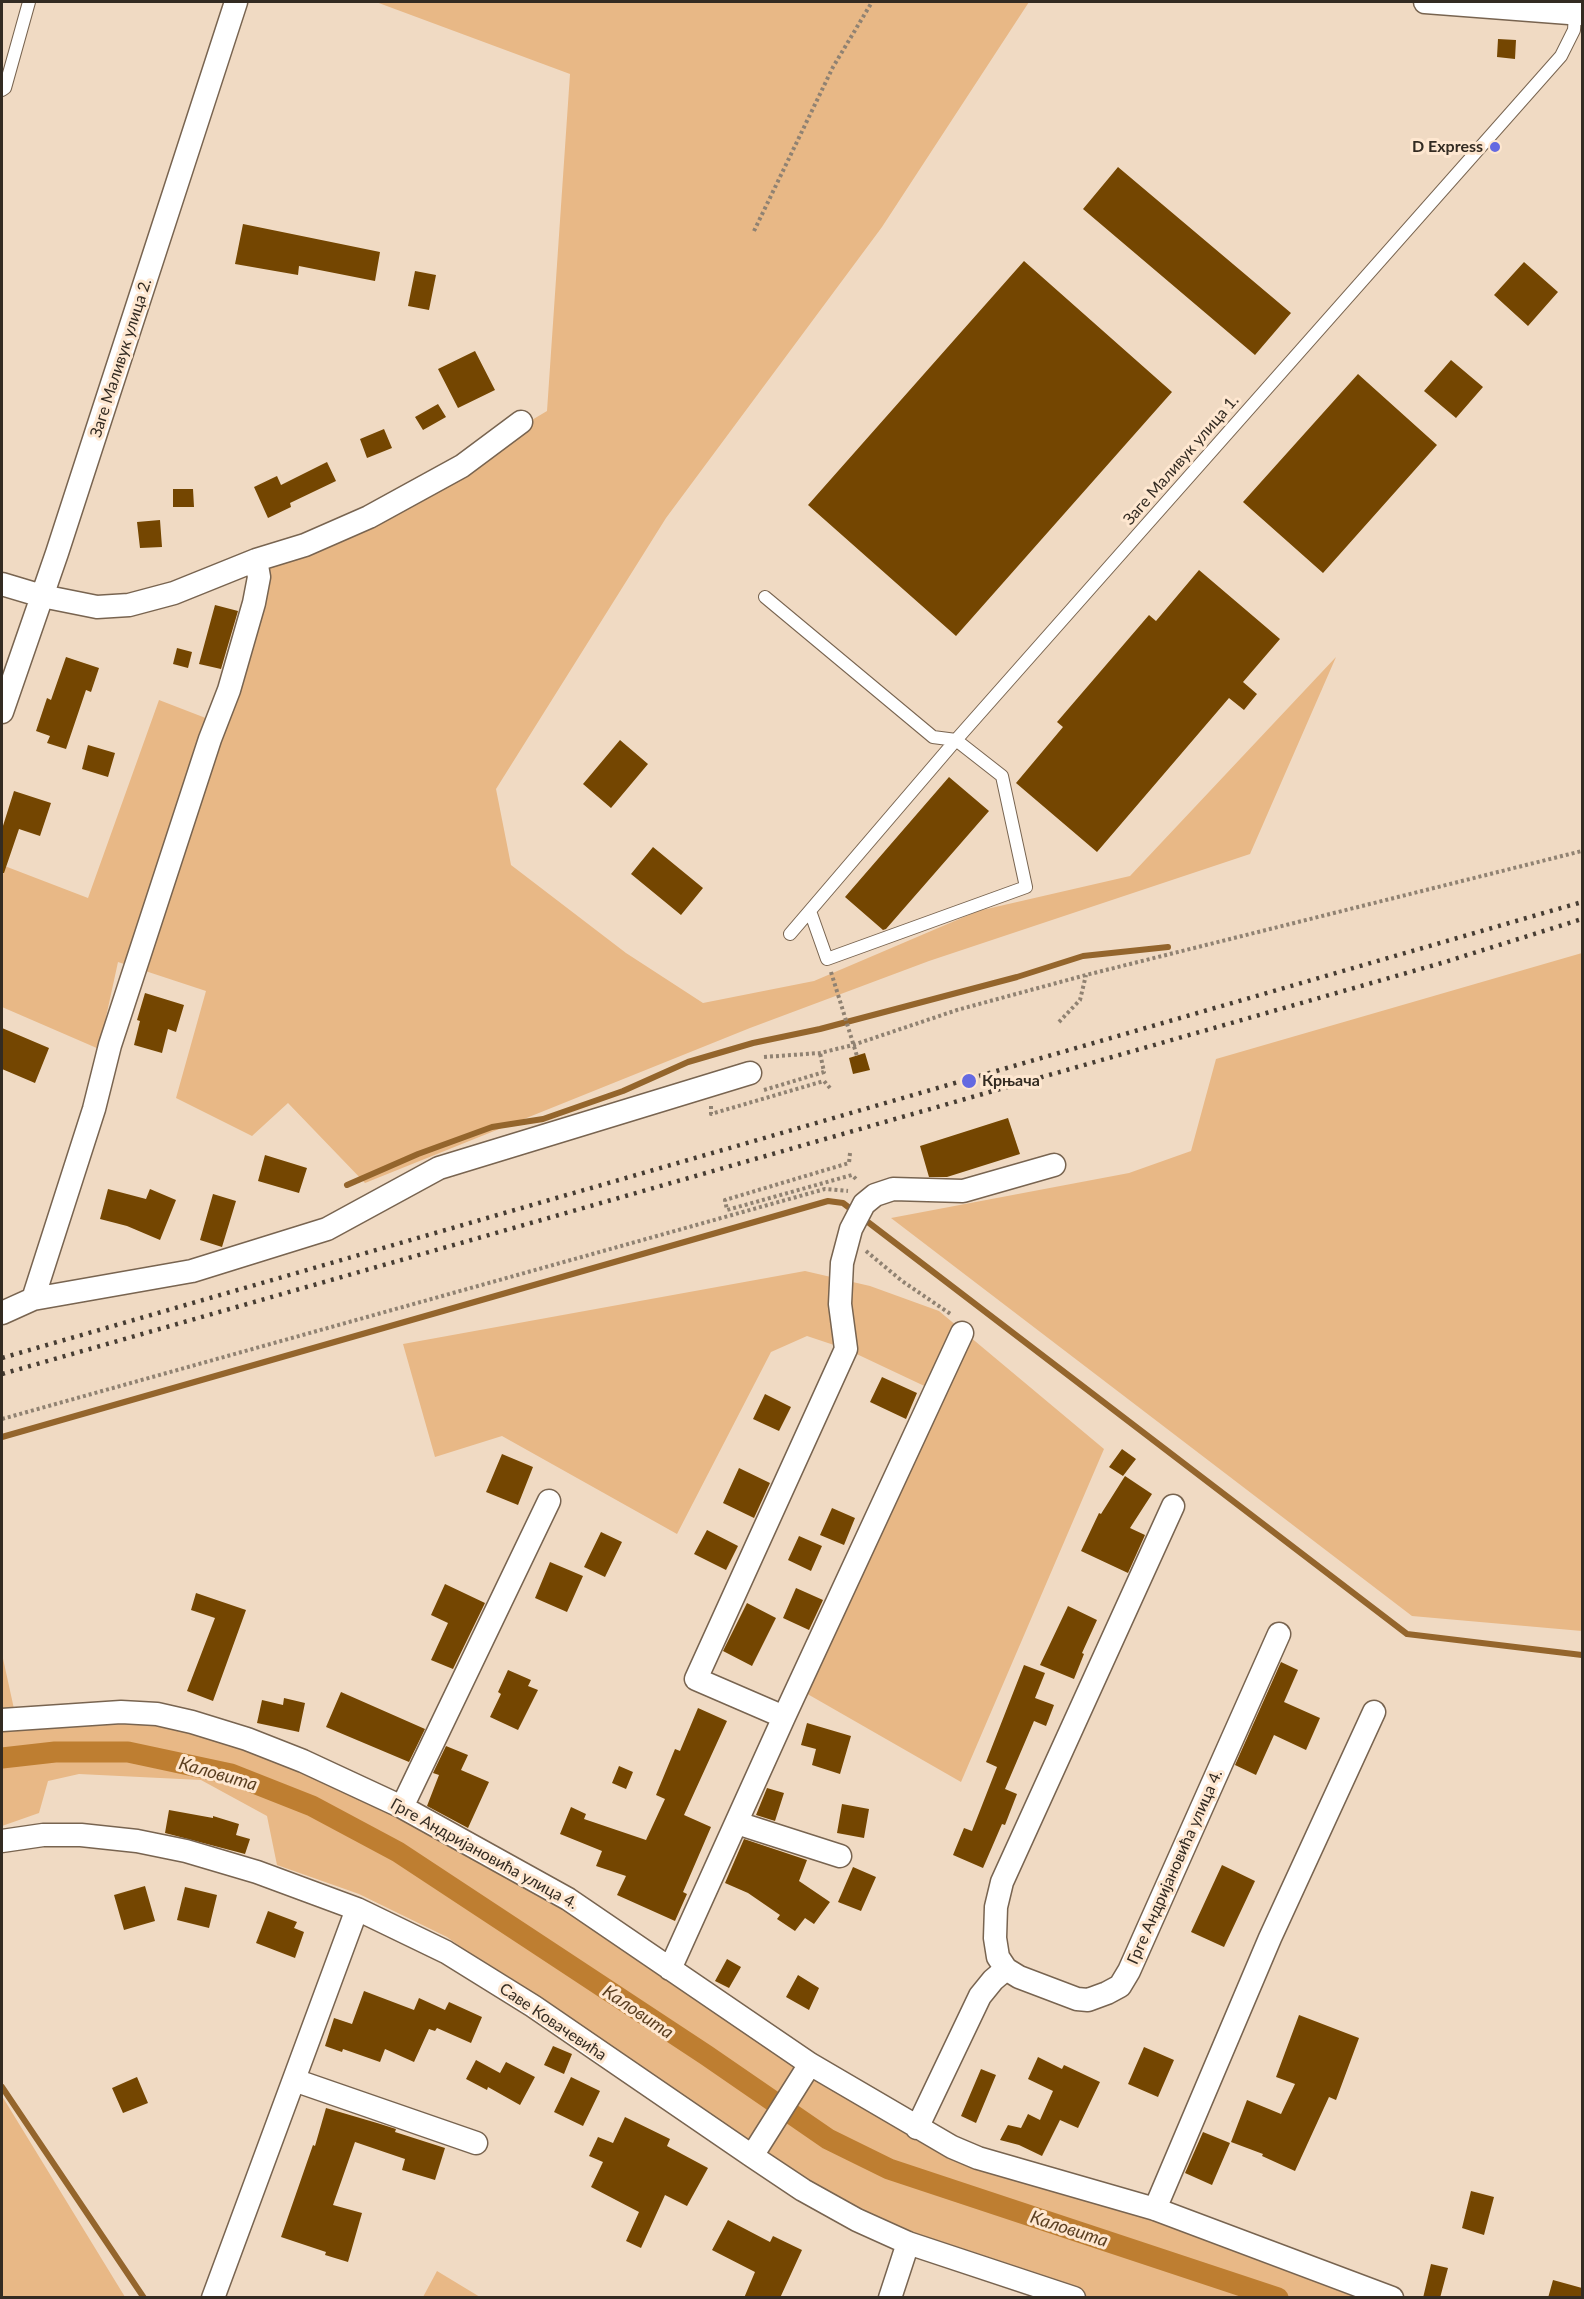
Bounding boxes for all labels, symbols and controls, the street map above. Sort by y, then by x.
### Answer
place label: D Express [1412,137,1483,157]
marker: D Express [1488,140,1502,154]
street label: Заге Маливук улица 2. [86,276,156,440]
street label: Заге Маливук улица 1. [1119,391,1243,529]
place label: Крњача [982,1071,1040,1091]
marker: Крњача [960,1072,978,1090]
water label: Каловита [176,1753,260,1795]
street label: Грге Андријановића улица 4. [1123,1767,1227,1967]
street label: Грге Андријановића улица 4. [387,1794,581,1914]
street label: Саве Ковачевића [496,1979,610,2065]
water label: Каловита [599,1981,677,2043]
water label: Каловита [1027,2206,1111,2252]

